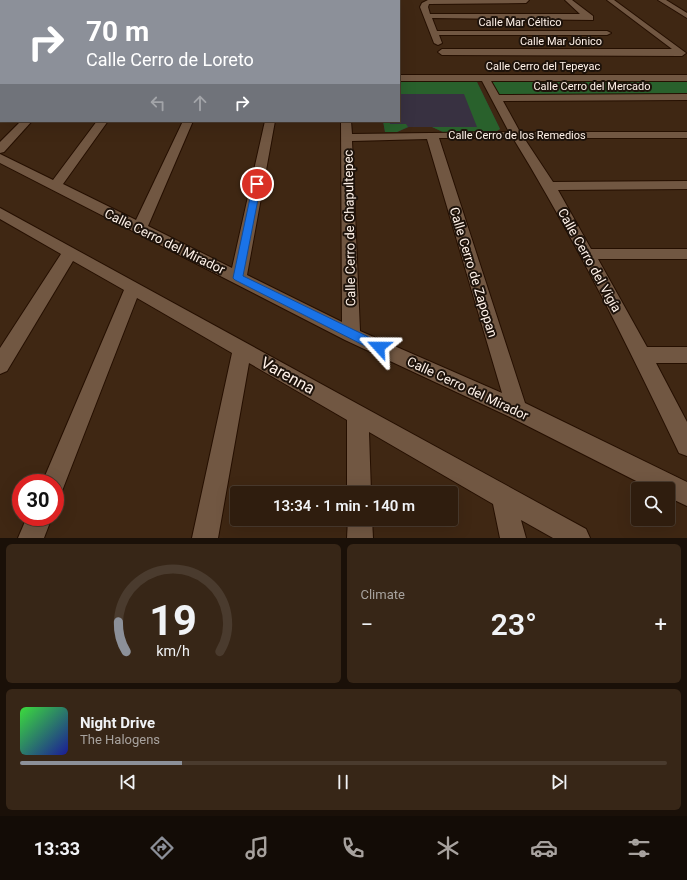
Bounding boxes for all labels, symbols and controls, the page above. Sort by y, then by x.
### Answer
text: 70 m [86,15,149,48]
icon: right [20,16,72,68]
street label: Calle Mar Céltico [478,16,562,29]
street label: Calle Mar Jónico [520,35,602,48]
text: Calle Cerro de Loreto [86,49,254,70]
street label: Calle Cerro del Tepeyac [486,60,600,73]
street label: Calle Cerro del Mercado [533,80,651,93]
icon: left [147,92,169,114]
icon: ahead [189,92,211,114]
icon: right [231,92,253,114]
street label: Calle Cerro de los Remedios [448,129,586,142]
street label: Calle Cerro de Chapultepec [341,149,358,306]
pin [240,167,274,201]
icon: arrive [246,173,268,195]
street label: Calle Cerro de Zapopan [447,205,500,339]
street label: Calle Cerro del Mirador [102,206,228,277]
street label: Calle Cerro del Vigía [555,206,624,315]
position arrow [358,326,400,368]
street label: Varenna [257,353,318,398]
street label: Calle Cerro del Mirador [405,354,531,423]
speed limit sign: 30 [12,474,64,526]
map controls [631,482,675,526]
button: search [631,482,675,526]
text: 13:34 · 1 min · 140 m [273,497,415,515]
text: Climate [361,587,405,602]
text: 19 [149,595,197,644]
text: 23° [491,607,537,642]
text: − [361,612,373,637]
text: + [655,612,667,637]
text: km/h [156,642,190,658]
text: Night Drive [80,714,155,732]
text: The Halogens [80,732,160,747]
icon: previous [117,771,139,793]
icon: pause [332,771,354,793]
icon: next [548,771,570,793]
icon: directions [148,834,176,862]
icon: music [243,834,271,862]
icon: phone [339,834,367,862]
icon: climate [434,834,462,862]
icon: car [530,834,558,862]
icon: filters [625,834,653,862]
text: 13:33 [34,838,80,859]

